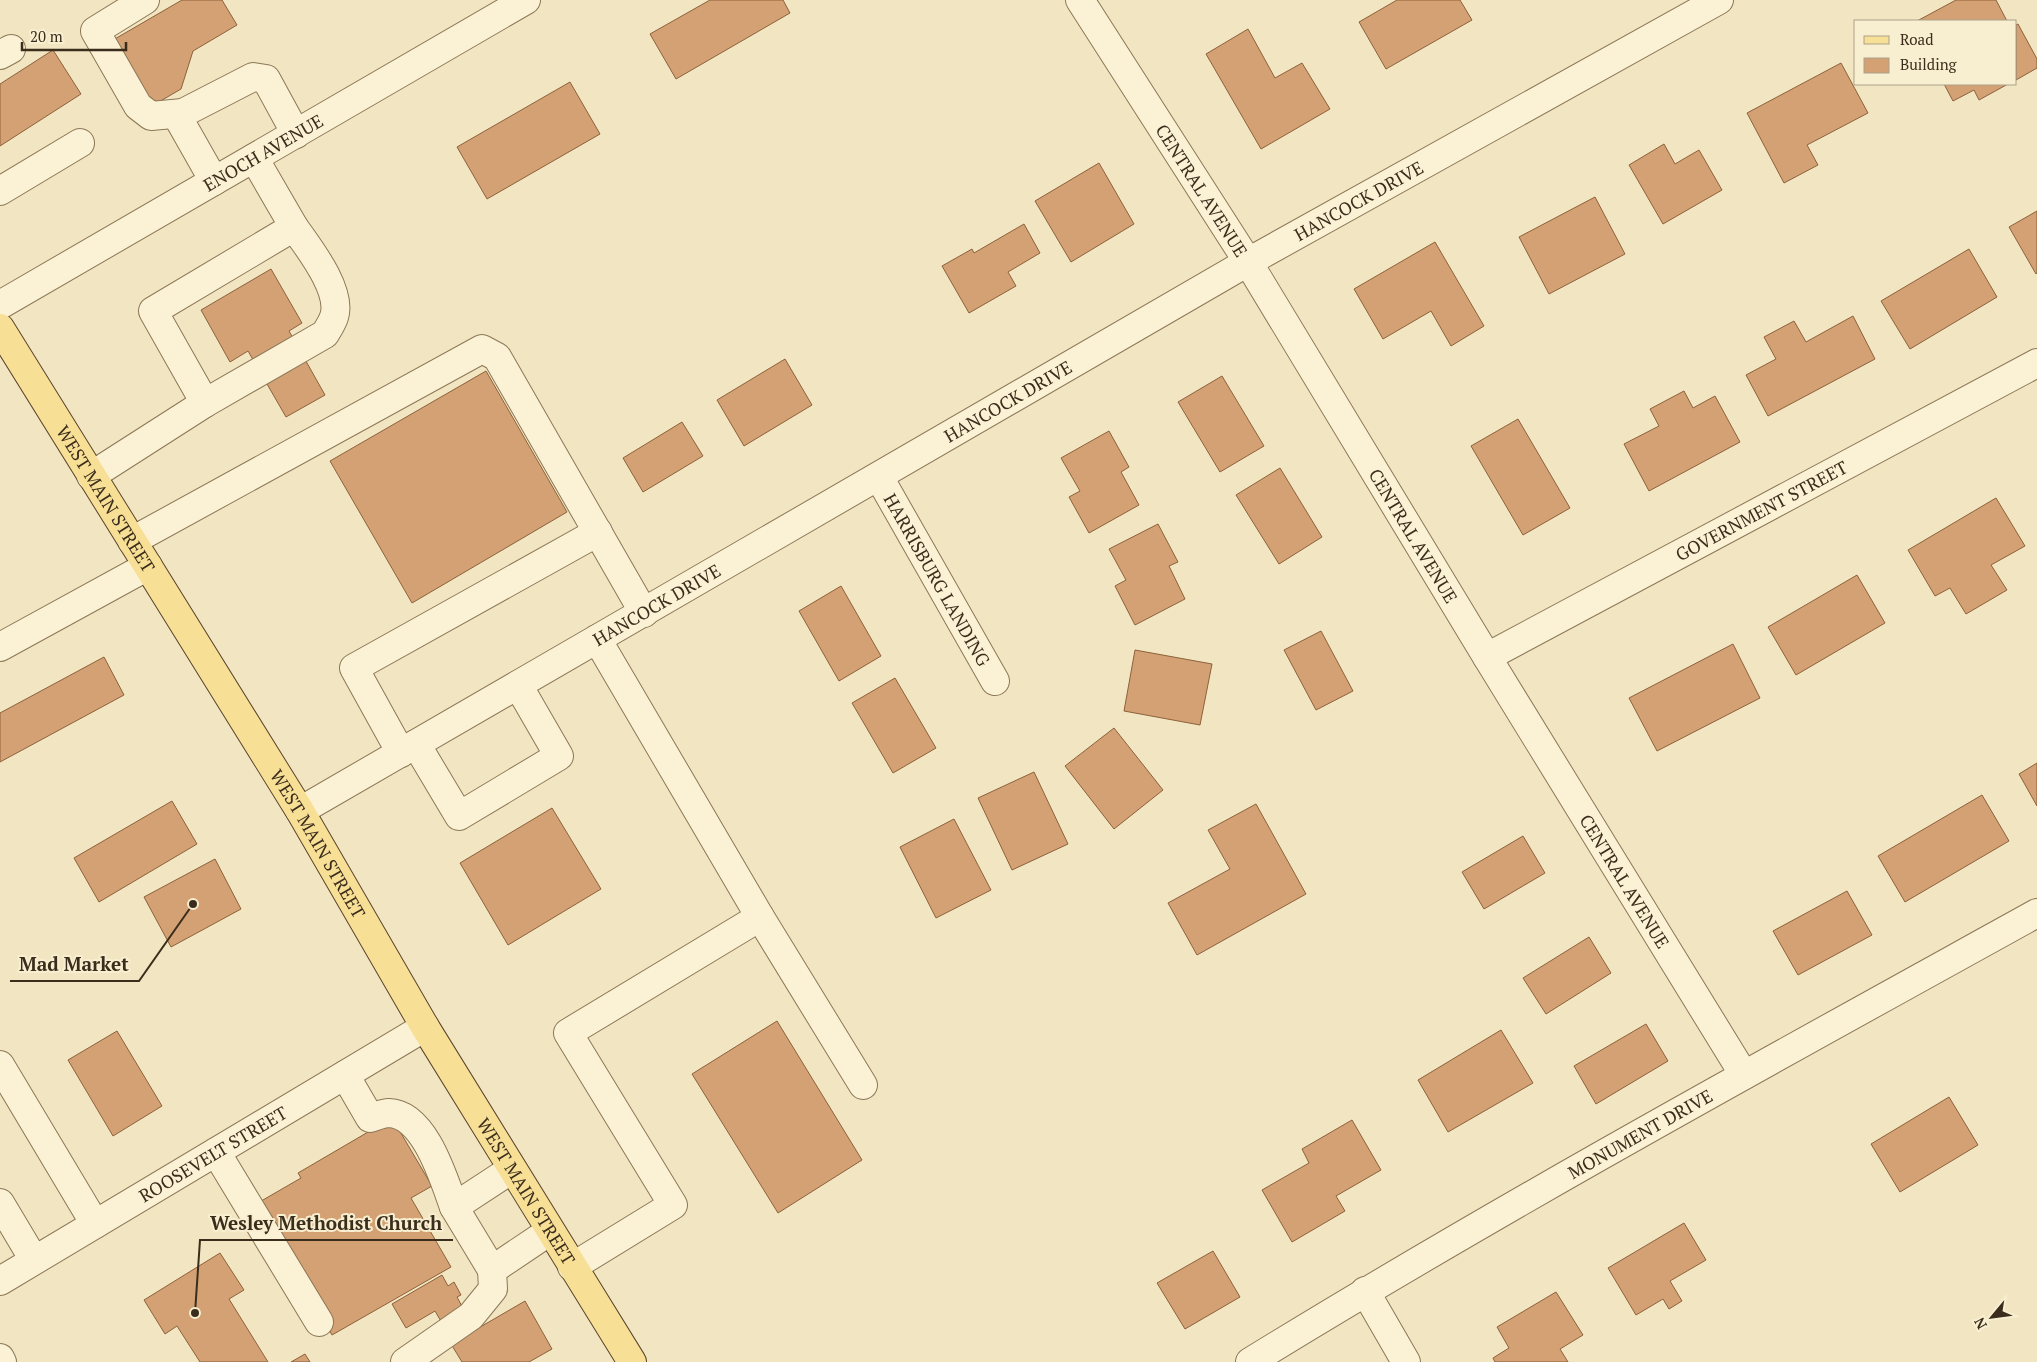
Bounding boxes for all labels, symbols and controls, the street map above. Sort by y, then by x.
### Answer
scale bar [22,20,126,52]
legend [1854,20,2017,85]
text: 20 m [30,26,63,46]
text: Road [1900,29,1933,49]
text: Building [1900,54,1958,74]
street label: ENOCH AVENUE [199,108,327,197]
street label: CENTRAL AVENUE [1151,119,1253,261]
street label: HANCOCK DRIVE [1290,155,1427,246]
street label: HANCOCK DRIVE [940,355,1076,448]
street label: WEST MAIN STREET [51,421,161,577]
street label: GOVERNMENT STREET [1671,455,1851,566]
street label: CENTRAL AVENUE [1364,464,1463,607]
street label: HARRISBURG LANDING [879,489,996,671]
street label: HANCOCK DRIVE [588,558,725,651]
street label: WEST MAIN STREET [265,765,371,922]
street label: CENTRAL AVENUE [1574,810,1675,953]
callout: Mad Market [10,947,139,981]
text: Mad Market [19,951,129,976]
street label: MONUMENT DRIVE [1563,1083,1717,1184]
street label: ROOSEVELT STREET [134,1100,291,1207]
street label: WEST MAIN STREET [472,1113,581,1269]
callout: Wesley Methodist Church [200,1206,453,1240]
text: Wesley Methodist Church [210,1210,442,1235]
north arrow [1967,1292,2017,1342]
text: N [1969,1314,1991,1333]

